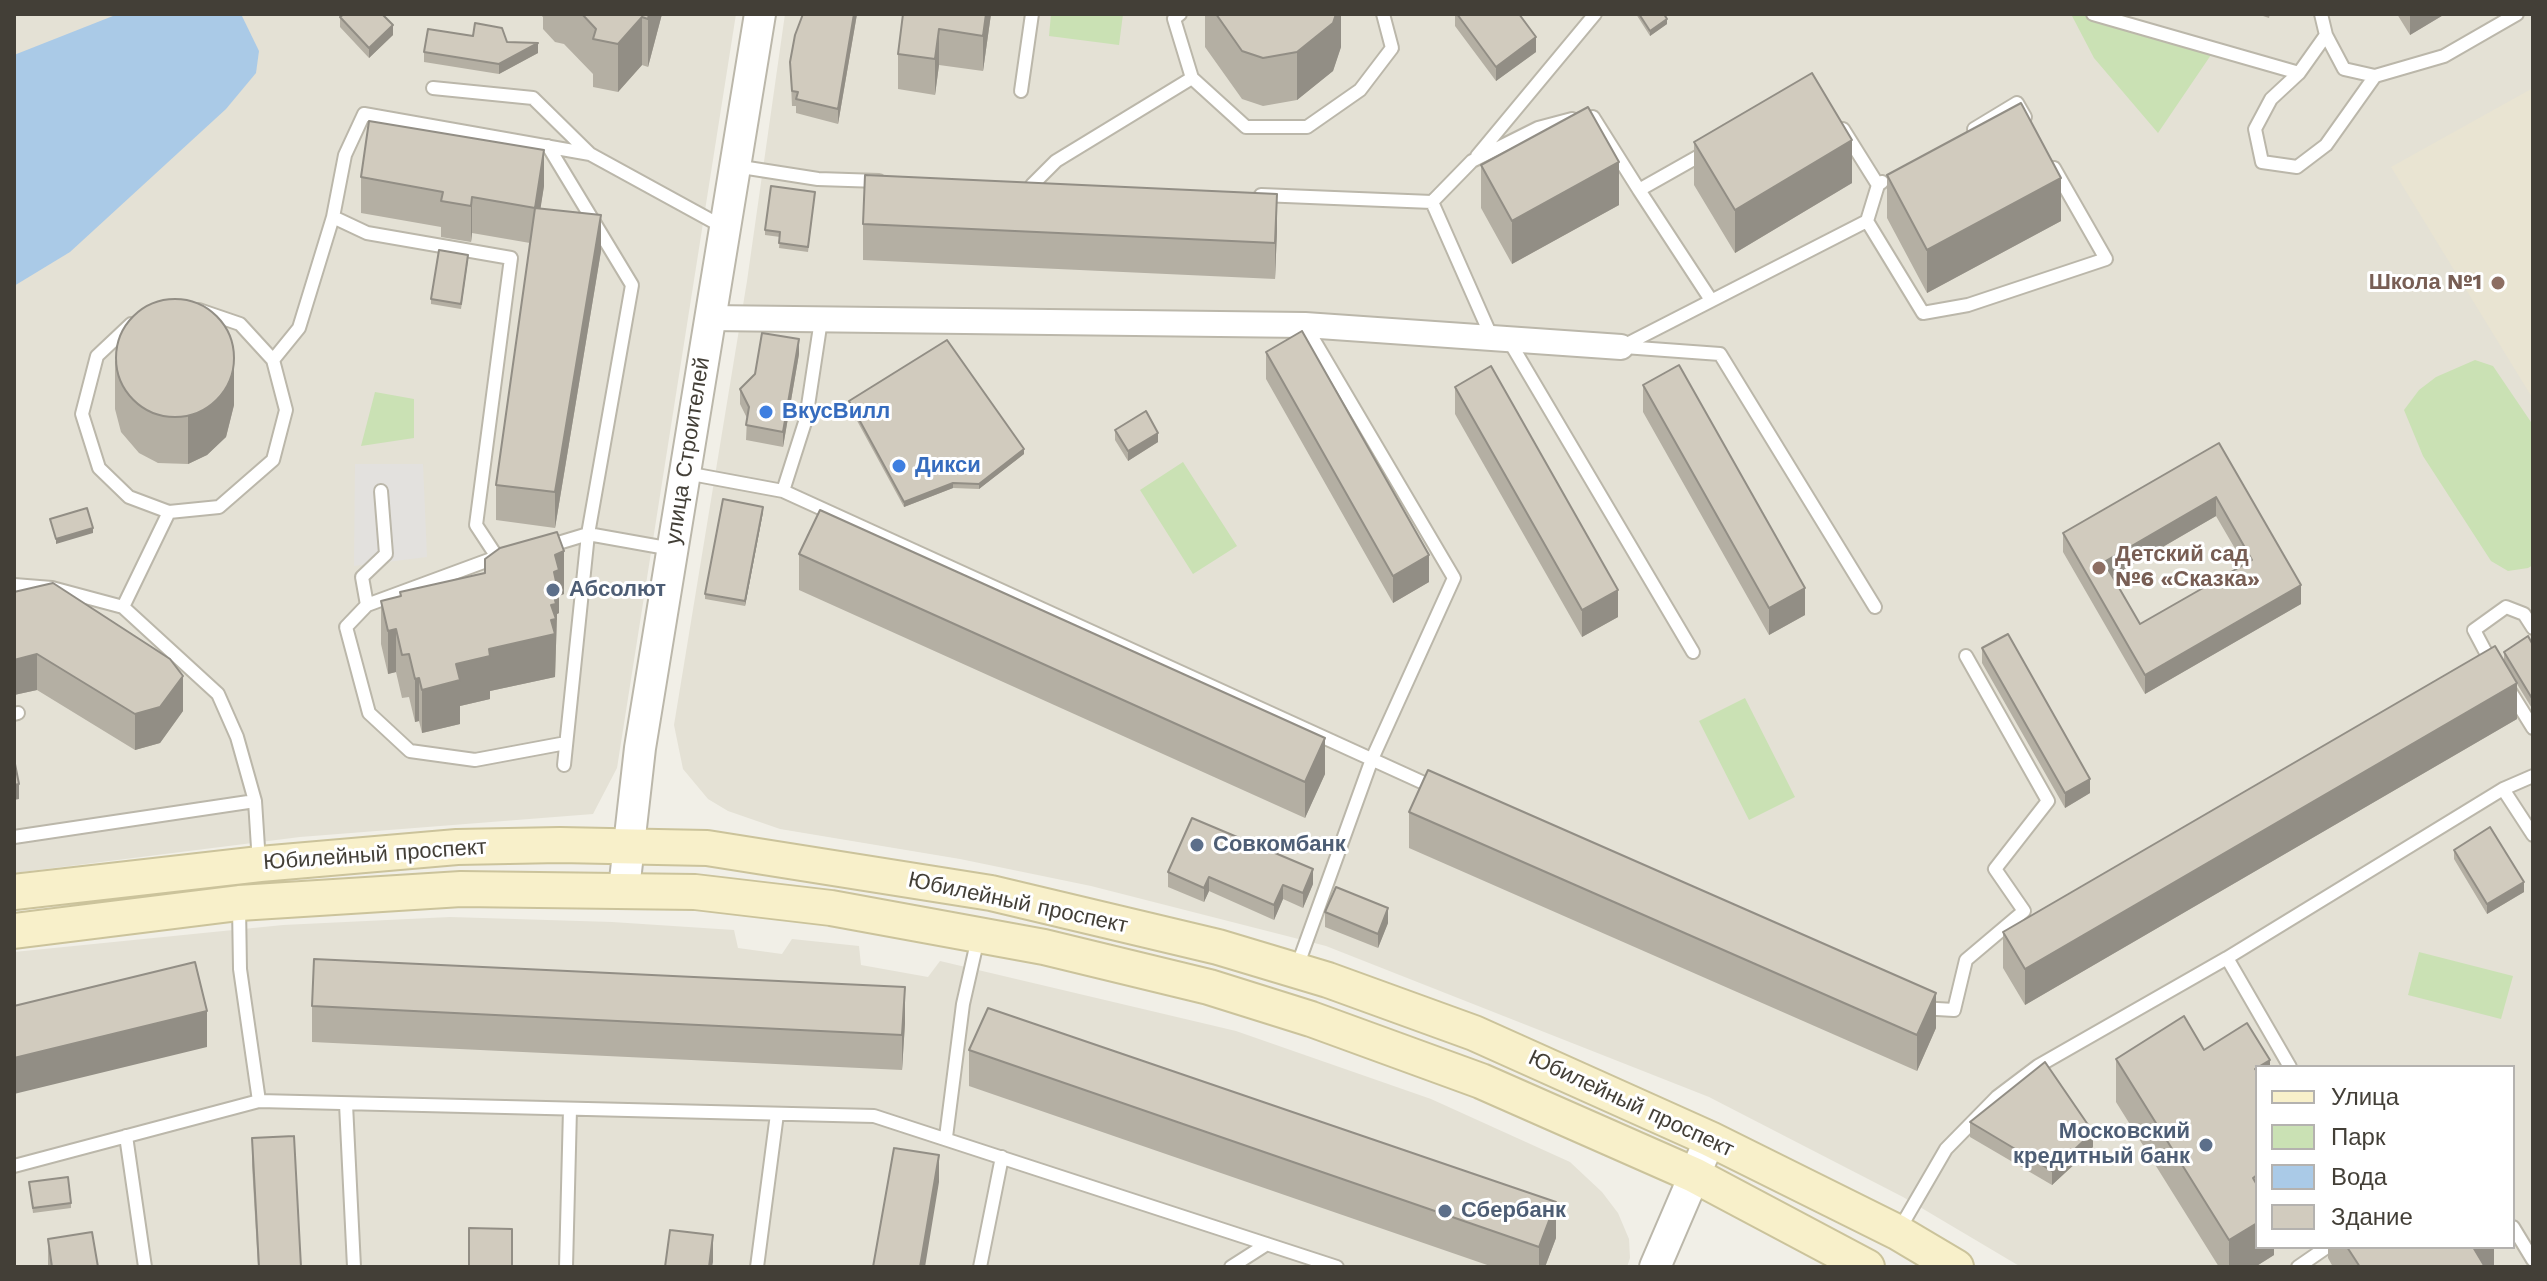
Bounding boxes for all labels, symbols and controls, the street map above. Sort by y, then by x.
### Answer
place label: Школа №1 [2369,270,2482,296]
marker: Школа №1 [2489,274,2507,292]
street label: улица Строителей [660,355,716,547]
place label: ВкусВилл [782,399,890,425]
marker: ВкусВилл [757,403,775,421]
place label: Дикси [915,453,981,479]
marker: Дикси [890,457,908,475]
place label: Детский сад №6 «Сказка» [2115,542,2260,594]
marker: Детский сад №6 «Сказка» [2090,559,2108,577]
place label: Абсолют [569,577,666,603]
marker: Абсолют [544,581,562,599]
place label: Совкомбанк [1213,832,1346,858]
street label: Юбилейный проспект [262,834,488,876]
marker: Совкомбанк [1188,836,1206,854]
street label: Юбилейный проспект [906,867,1130,939]
street label: Юбилейный проспект [1524,1045,1738,1163]
legend [2255,1065,2515,1249]
text: Улица [2331,1083,2399,1111]
place label: Московский кредитный банк [2013,1119,2190,1170]
text: Парк [2331,1123,2385,1151]
marker: Московский кредитный банк [2197,1136,2215,1154]
text: Вода [2331,1163,2387,1191]
place label: Сбербанк [1461,1198,1566,1224]
marker: Сбербанк [1436,1202,1454,1220]
text: Здание [2331,1203,2413,1231]

